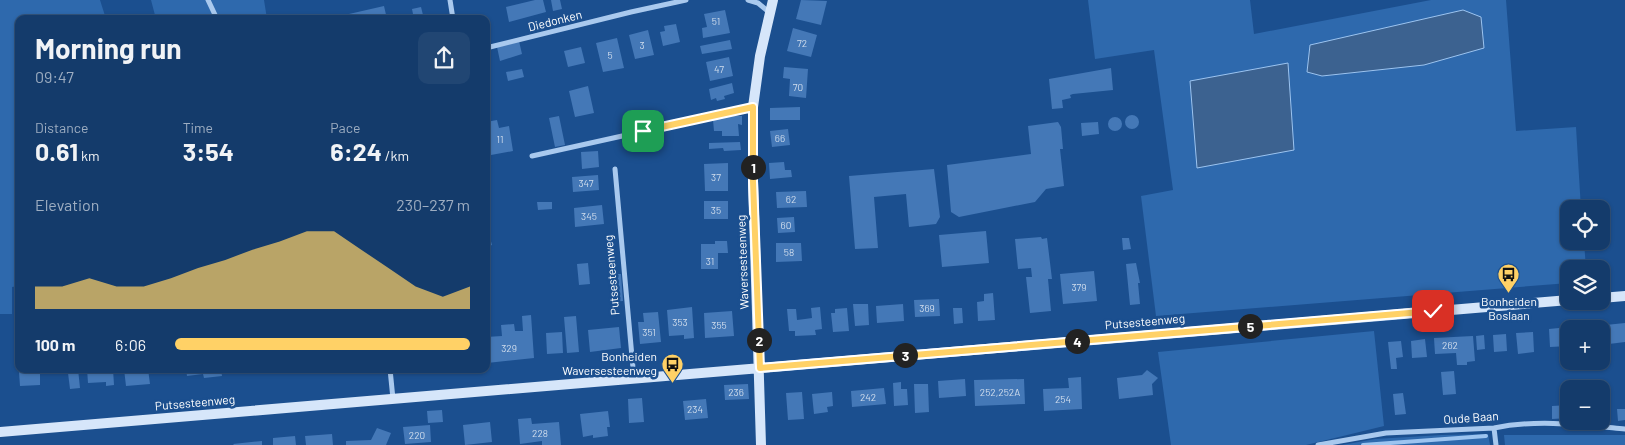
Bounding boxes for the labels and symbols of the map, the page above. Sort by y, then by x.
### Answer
street label: Diedonken [526,7,583,33]
house number: 51 [712,15,720,27]
house number: 72 [797,37,807,49]
house number: 3 [639,39,645,51]
house number: 5 [607,49,613,61]
house number: 47 [714,63,724,75]
house number: 70 [793,81,803,93]
pin [622,110,664,152]
house number: 66 [775,132,785,144]
house number: 11 [496,133,504,145]
pin: 1 [740,154,766,180]
house number: 37 [711,171,721,183]
house number: 347 [578,177,594,189]
house number: 62 [786,193,796,205]
house number: 35 [711,204,721,216]
house number: 345 [581,210,597,222]
street label: Waversesteenweg [733,214,751,310]
house number: 60 [781,219,791,231]
street label: Putsesteenweg [601,234,621,316]
house number: 58 [784,246,794,258]
house number: 31 [706,255,714,267]
bus stop icon: Bonheiden Boslaan [1497,263,1521,294]
house number: 379 [1071,281,1087,293]
pin [1412,290,1454,332]
place label: Bonheiden Boslaan [1481,294,1537,322]
house number: 369 [919,302,935,314]
street label: Putsesteenweg [1104,311,1186,331]
pin: 5 [1238,314,1262,338]
house number: 353 [672,316,688,328]
house number: 355 [711,319,727,331]
house number: 351 [642,326,656,338]
pin: 2 [746,328,772,352]
pin: 4 [1064,328,1090,354]
house number: 262 [1442,339,1458,351]
house number: 329 [501,342,517,354]
pin: 3 [892,342,918,368]
place label: Bonheiden Waversesteenweg [562,349,657,377]
bus stop icon: Bonheiden Waversesteenweg [661,352,685,383]
house number: 236 [728,386,744,398]
house number: 252,252A [980,386,1020,398]
house number: 242 [860,391,876,403]
street label: Putsesteenweg [154,392,236,412]
house number: 254 [1055,393,1071,405]
house number: 234 [687,403,703,415]
street label: Oude Baan [1443,408,1499,426]
house number: 228 [532,427,548,439]
house number: 220 [409,429,425,441]

